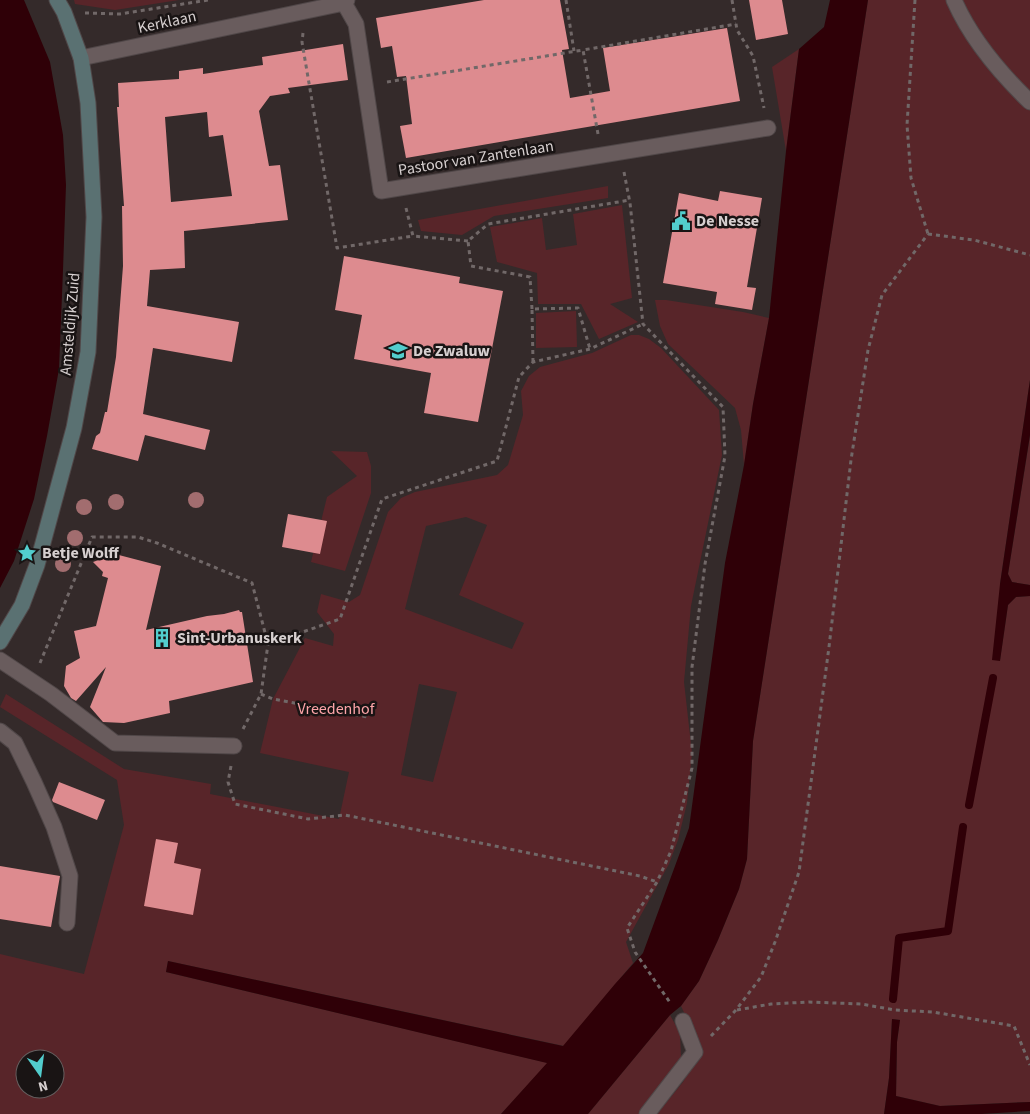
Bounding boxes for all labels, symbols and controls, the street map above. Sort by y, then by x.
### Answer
street label: Kerklaan [136,5,198,39]
street label: Pastoor van Zantenlaan [397,135,555,181]
public building icon: De Nesse [670,210,692,232]
place label: De Nesse [696,210,759,232]
street label: Amsteldijk Zuid [55,272,85,376]
school or university icon: De Zwaluw [387,340,409,362]
place label: De Zwaluw [413,340,490,362]
place icon: Betje Wolff [16,542,38,564]
place label: Betje Wolff [42,542,120,564]
building icon: Sint-Urbanuskerk [151,627,173,649]
place label: Sint-Urbanuskerk [177,627,302,649]
park label: Vreedenhof [298,698,376,720]
north arrow [15,1049,65,1099]
text: N [36,1075,50,1096]

